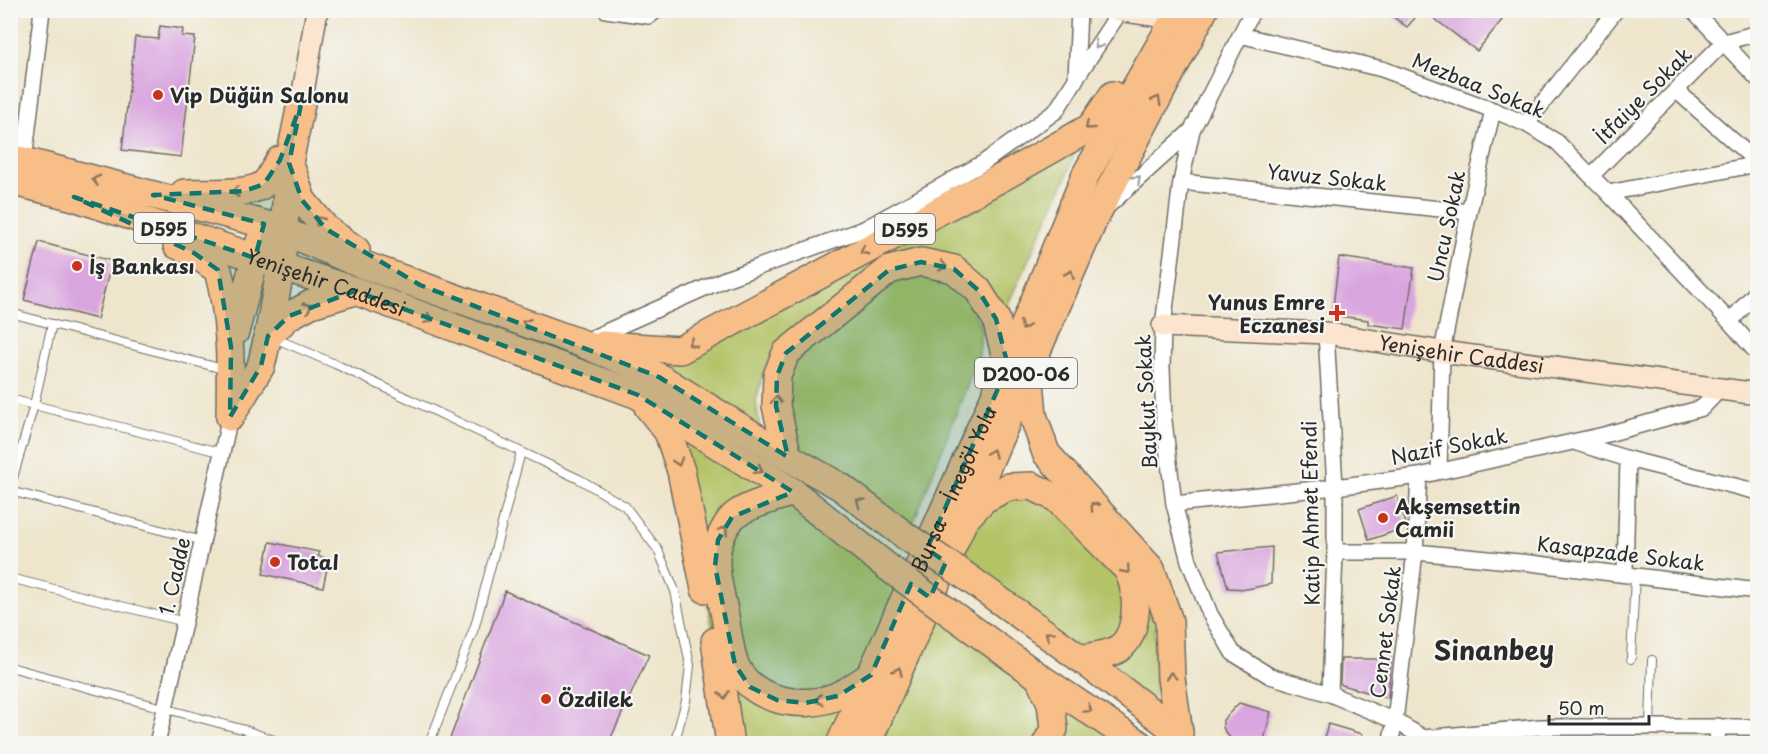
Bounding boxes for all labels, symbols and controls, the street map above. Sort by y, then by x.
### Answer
one-way arrow [1094,38,1105,49]
street label: İtfaiye Sokak [1588,40,1698,150]
street label: Mezbaa Sokak [1408,45,1550,125]
place label: Vip Düğün Salonu [170,80,349,110]
marker: Vip Düğün Salonu [151,88,165,102]
one-way arrow [1150,95,1161,106]
one-way arrow [1084,118,1095,129]
street label: Yavuz Sokak [1266,156,1388,198]
street label: Uncu Sokak [1419,167,1473,285]
one-way arrow [91,175,102,187]
one-way arrow [1130,175,1140,186]
one-way arrow [231,185,240,198]
road number: D595 [134,213,194,243]
road number: D595 [875,214,935,244]
one-way arrow [315,216,326,227]
street label: Yenişehir Caddesi [243,241,410,323]
one-way arrow [860,244,870,255]
place label: İş Bankası [89,251,194,281]
marker: İş Bankası [70,259,84,273]
one-way arrow [938,259,948,272]
one-way arrow [1062,269,1074,280]
place label: Yunus Emre Eczanesi [1208,287,1325,340]
one-way arrow [301,302,312,314]
marker: Yunus Emre Eczanesi [1330,306,1344,320]
one-way arrow [423,311,434,324]
one-way arrow [521,318,532,331]
one-way arrow [1019,319,1031,330]
street label: Yenişehir Caddesi [1377,327,1546,380]
street label: Baykut Sokak [1127,334,1165,470]
one-way arrow [688,336,698,347]
road number: D200-06 [975,358,1077,388]
one-way arrow [770,395,783,404]
street label: Bursa - İnegöl Yolu [903,401,1003,577]
street label: Katip Ahmet Efendi [1293,420,1327,606]
street label: Nazif Sokak [1388,420,1510,472]
one-way arrow [985,448,997,459]
one-way arrow [671,456,683,467]
one-way arrow [753,463,763,475]
place label: Akşemsettin Camii [1394,491,1521,544]
one-way arrow [856,498,867,509]
one-way arrow [1090,502,1101,513]
marker: Akşemsettin Camii [1376,511,1390,525]
one-way arrow [716,526,727,537]
street label: Kasapzade Sokak [1535,528,1707,578]
street label: 1. Cadde [150,534,198,618]
place label: Total [287,547,339,577]
marker: Total [268,555,282,569]
one-way arrow [1118,563,1129,574]
street label: Cennet Sokak [1362,564,1408,700]
district label: Sinanbey [1434,630,1554,669]
one-way arrow [1044,631,1055,642]
one-way arrow [891,666,903,677]
one-way arrow [1165,671,1178,680]
place label: Özdilek [558,684,634,714]
scale bar [1549,688,1650,726]
one-way arrow [717,690,729,699]
marker: Özdilek [539,692,553,706]
one-way arrow [814,693,824,706]
text: 50 m [1558,694,1605,721]
one-way arrow [1081,702,1092,713]

